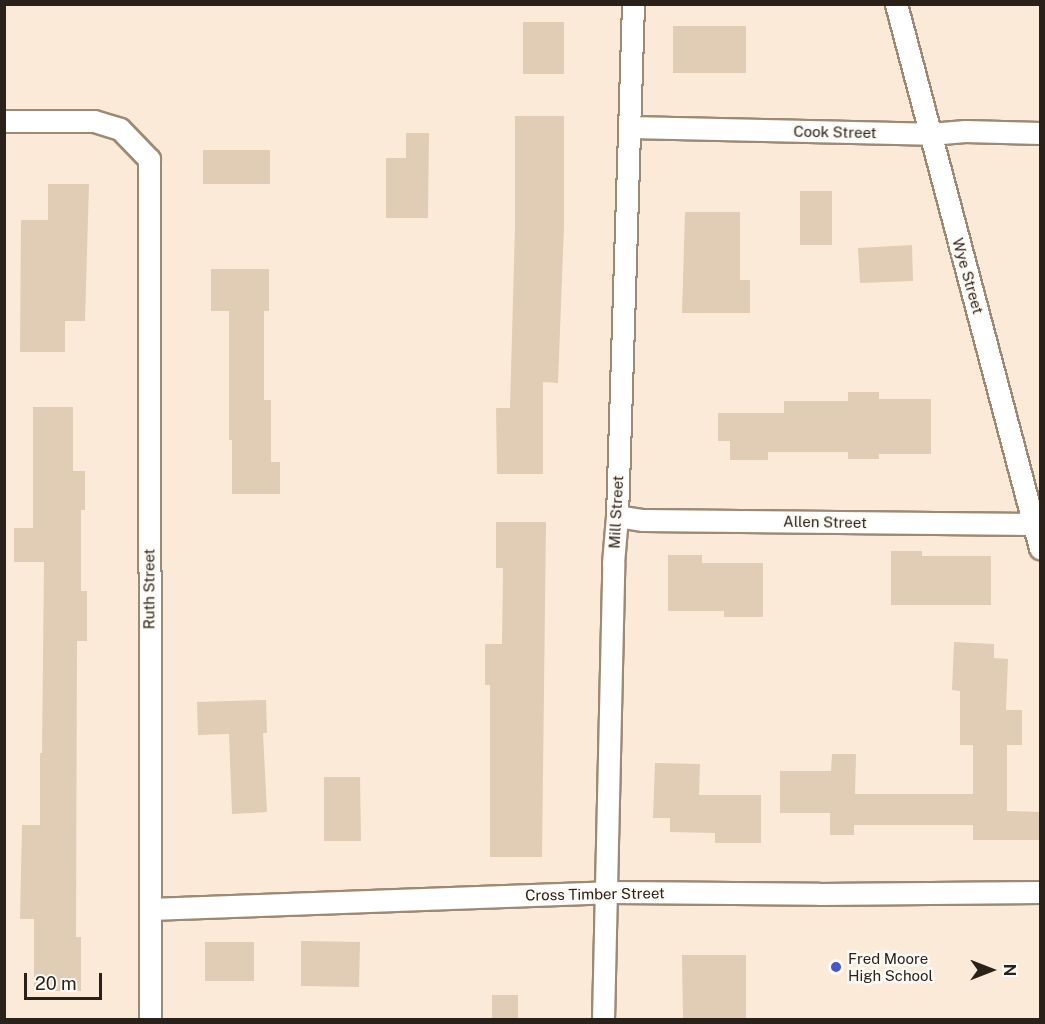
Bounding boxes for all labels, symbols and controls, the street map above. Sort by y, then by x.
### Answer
street label: Cook Street [793,122,877,142]
street label: Wye Street [949,236,987,316]
street label: Mill Street [605,475,627,549]
street label: Allen Street [783,512,867,532]
street label: Ruth Street [140,549,158,629]
street label: Cross Timber Street [525,884,665,904]
north arrow [961,940,1021,1000]
place label: Fred Moore High School [848,949,933,984]
marker: Fred Moore High School [829,960,843,974]
scale bar [27,961,105,999]
text: N [1000,964,1019,976]
text: 20 m [35,973,77,994]

